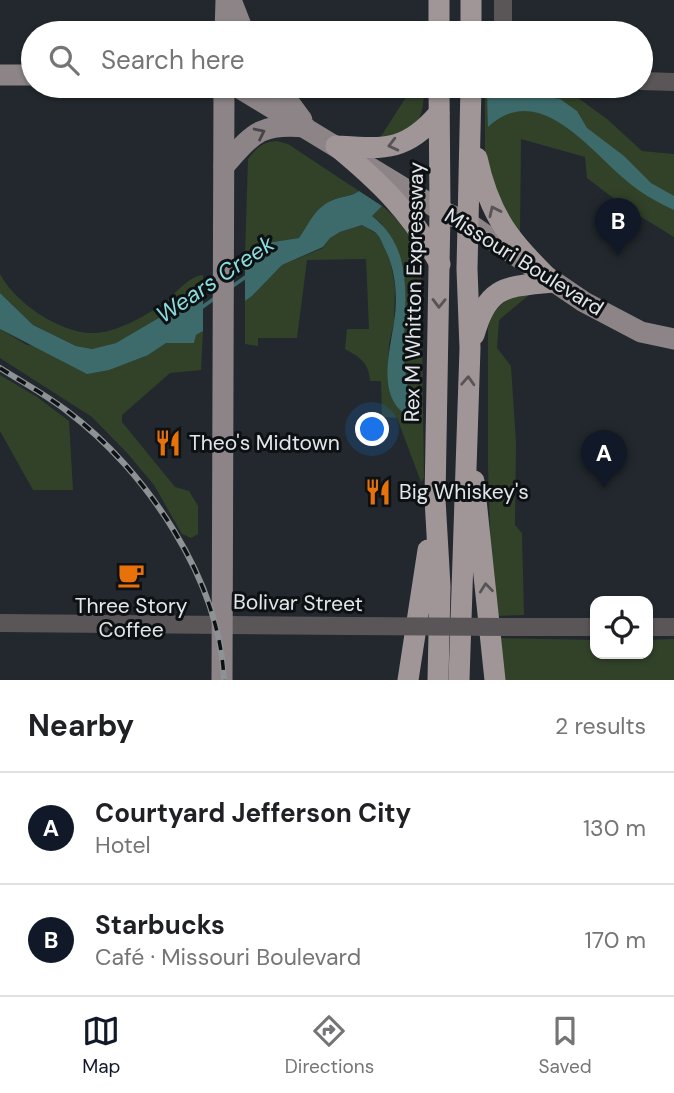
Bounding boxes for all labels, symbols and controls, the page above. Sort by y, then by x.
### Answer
search box [21,21,653,98]
icon: search [45,41,83,79]
text: Search here [101,43,244,77]
one-way arrow [253,127,265,141]
one-way arrow [387,137,399,151]
street label: Rex M Whitton Expressway [398,161,430,422]
pin: B [595,198,641,256]
street label: Missouri Boulevard [439,202,609,322]
one-way arrow [488,206,502,218]
water label: Wears Creek [150,228,280,330]
one-way arrow [431,298,447,309]
one-way arrow [461,375,476,386]
your location [355,412,389,446]
restaurant icon: Theo's Midtown [153,428,183,458]
place label: Theo's Midtown [189,429,340,457]
pin: A [581,430,627,488]
restaurant icon: Big Whiskey's [363,477,393,507]
place label: Big Whiskey's [399,478,529,506]
cafe icon: Three Story Coffee [116,560,146,590]
one-way arrow [479,582,494,593]
street label: Bolivar Street [233,588,363,618]
place label: Three Story Coffee [75,592,188,644]
map controls [590,596,653,659]
button: locate [590,596,653,659]
text: Nearby [28,706,134,745]
text: 2 results [555,711,646,741]
text: Courtyard Jefferson City [95,796,411,830]
text: A [43,813,59,843]
text: 130 m [583,813,646,843]
text: Hotel [95,830,151,860]
text: Starbucks [95,908,225,942]
text: B [44,925,58,955]
text: 170 m [585,925,646,955]
text: Café · Missouri Boulevard [95,942,361,972]
tab: Map [82,1012,120,1079]
tab: Directions [285,1012,374,1079]
tab: Saved [539,1012,592,1079]

